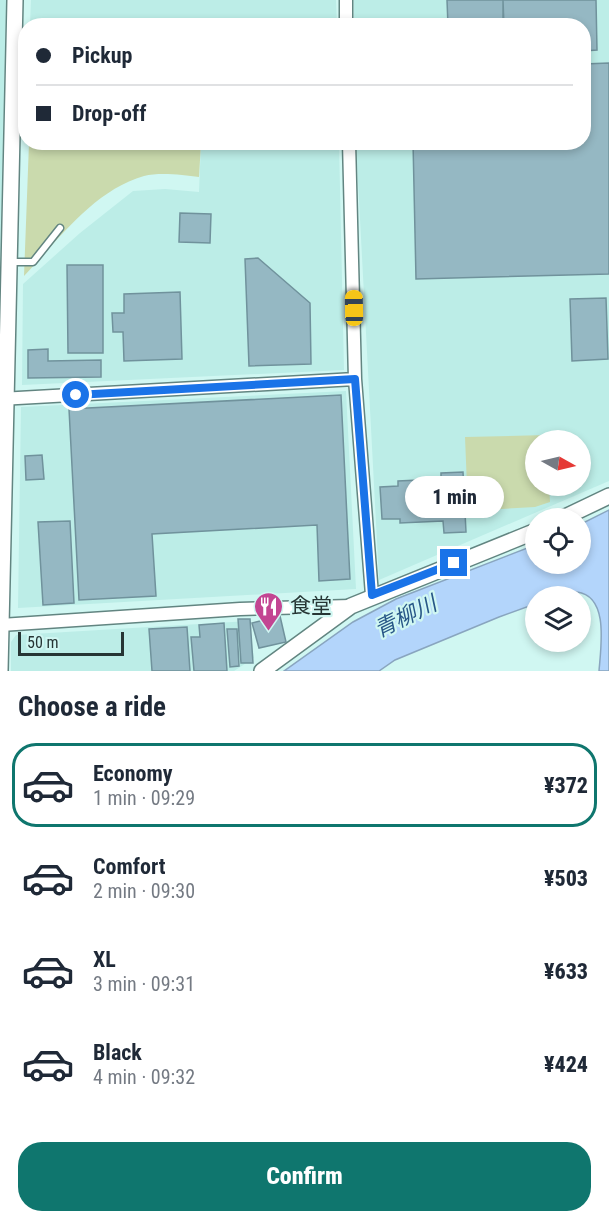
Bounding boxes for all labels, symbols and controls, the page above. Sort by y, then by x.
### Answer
text: Pickup [72,43,132,68]
text: Drop-off [72,101,146,126]
car [345,290,363,326]
route start [62,381,89,408]
north arrow [525,430,591,496]
map controls [525,430,591,652]
callout: 1 min [404,476,504,518]
text: 1 min [432,485,477,509]
button: locate [525,508,591,574]
route end [440,549,467,576]
button: layers [525,586,591,652]
restaurant icon: 食堂 [253,590,285,632]
water label: 青柳川 [370,590,442,642]
place label: 食堂 [290,594,332,618]
scale bar [18,629,124,656]
text: 50 m [27,633,59,652]
text: Choose a ride [18,691,166,723]
icon: car [21,758,75,812]
text: Economy [93,761,173,786]
text: ¥372 [544,773,588,798]
text: 1 min · 09:29 [93,786,195,810]
icon: car [21,851,75,905]
text: Comfort [93,854,166,879]
text: ¥503 [544,866,588,891]
text: 2 min · 09:30 [93,879,195,903]
icon: car [21,944,75,998]
text: XL [93,947,116,972]
text: ¥633 [544,959,588,984]
text: 3 min · 09:31 [93,972,195,996]
icon: car [21,1037,75,1091]
text: Black [93,1040,142,1065]
text: ¥424 [544,1052,588,1077]
text: 4 min · 09:32 [93,1065,195,1089]
button: Confirm [18,1142,591,1211]

